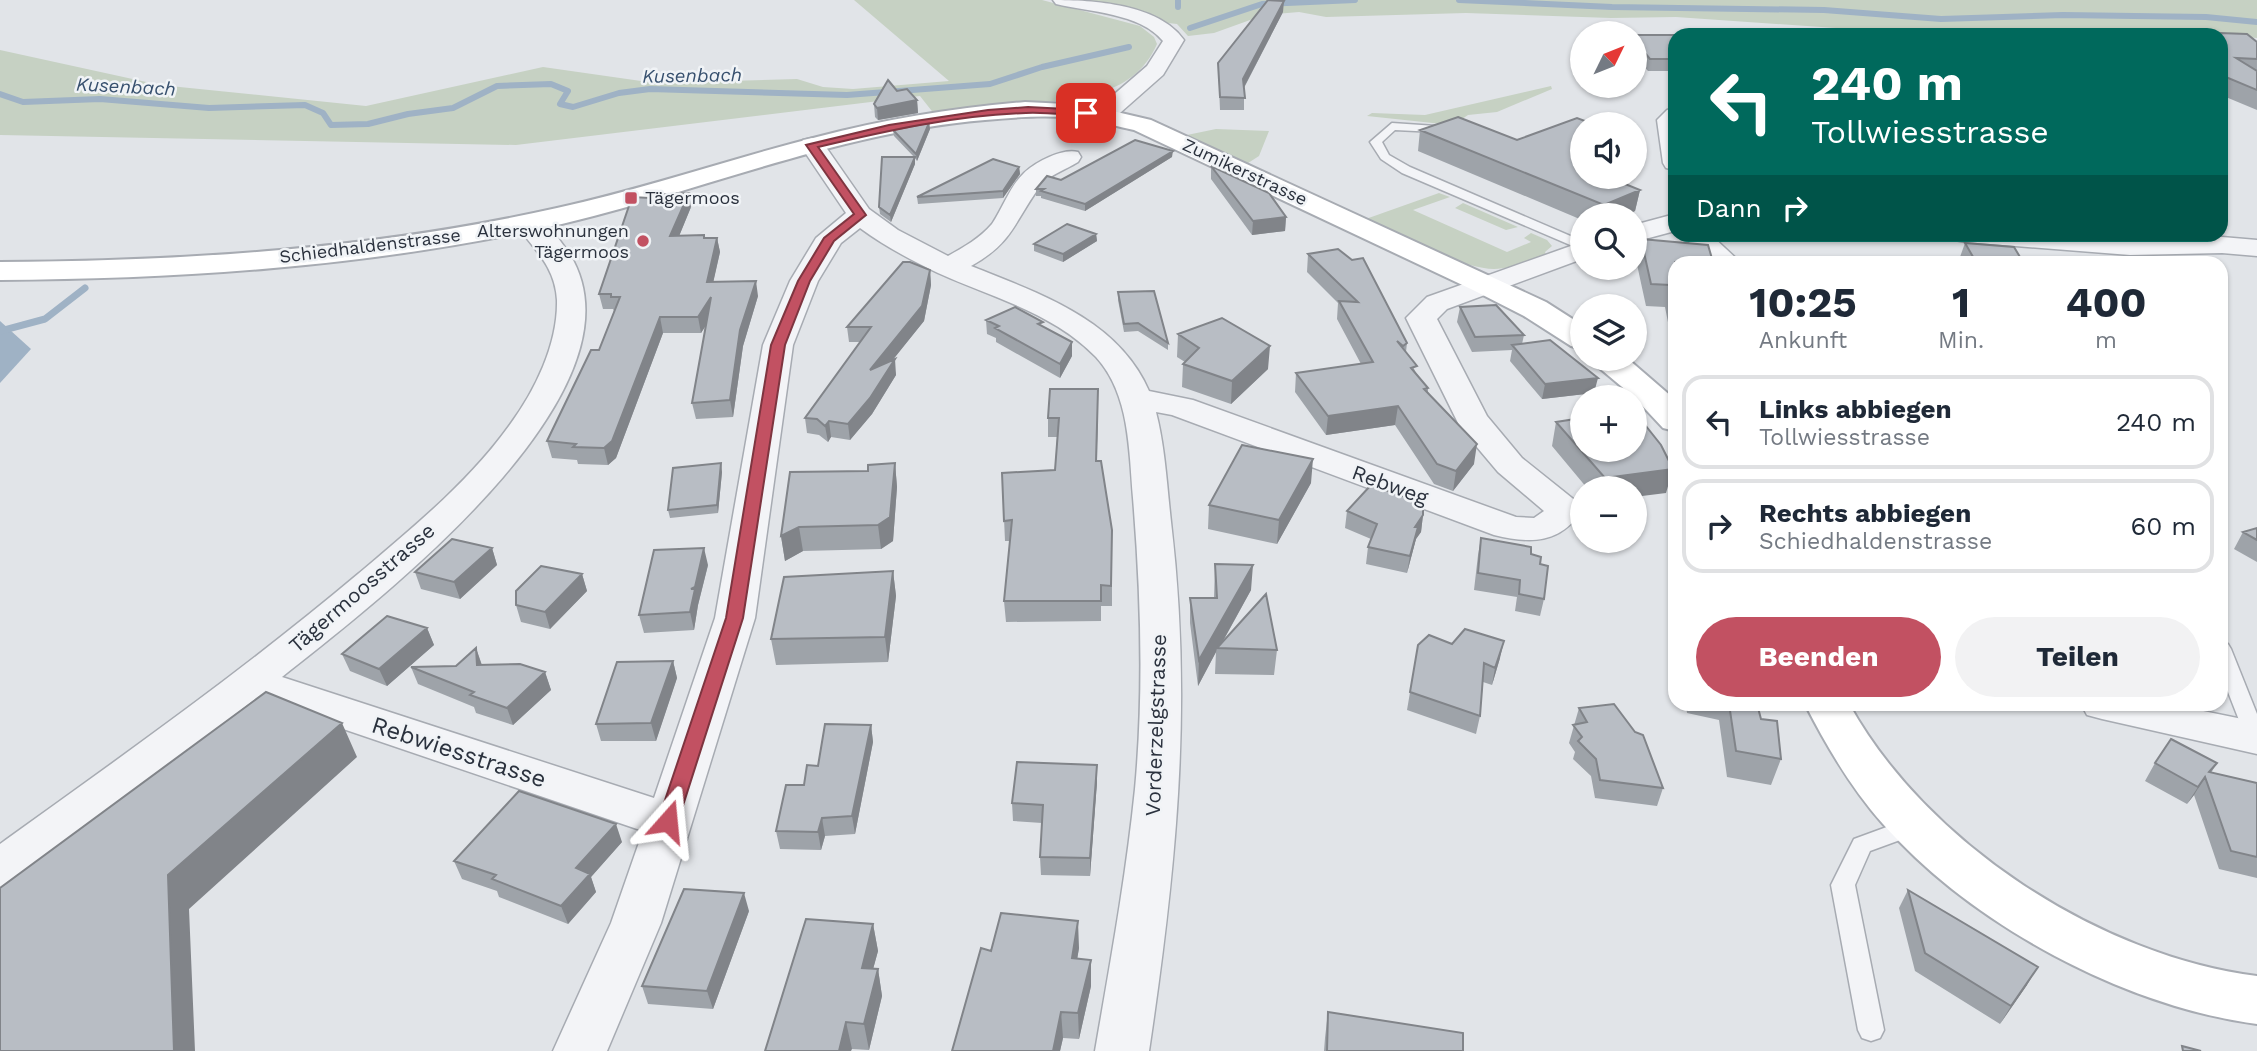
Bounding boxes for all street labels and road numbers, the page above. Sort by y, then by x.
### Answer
street label: Zumikerstrasse [1180,134,1311,210]
street label: Schiedhaldenstrasse [278,224,462,267]
street label: Rebweg [1349,459,1432,510]
street label: Tägermoosstrasse [284,518,440,658]
street label: Vorderzelgstrasse [1140,633,1171,817]
street label: Rebwiesstrasse [368,711,550,793]

